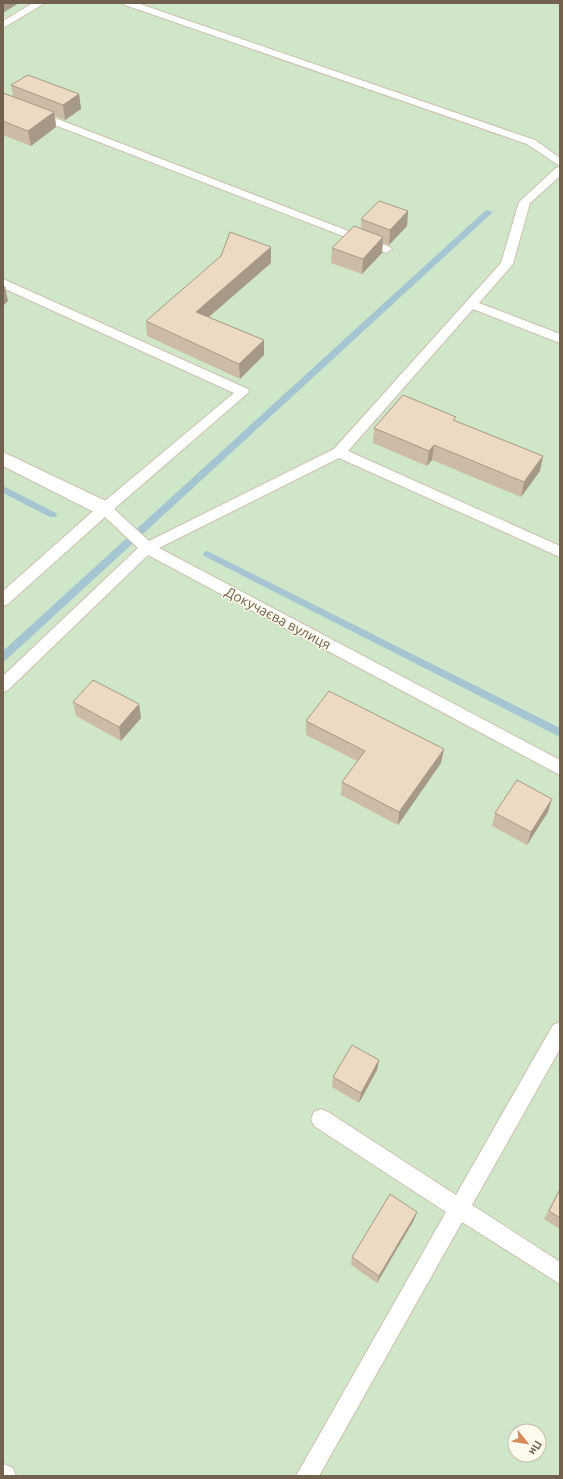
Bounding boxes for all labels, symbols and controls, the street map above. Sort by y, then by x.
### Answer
street label: Докучаєва вулиця [222,583,334,653]
north arrow [507,1423,547,1463]
text: Пн [527,1439,544,1457]

